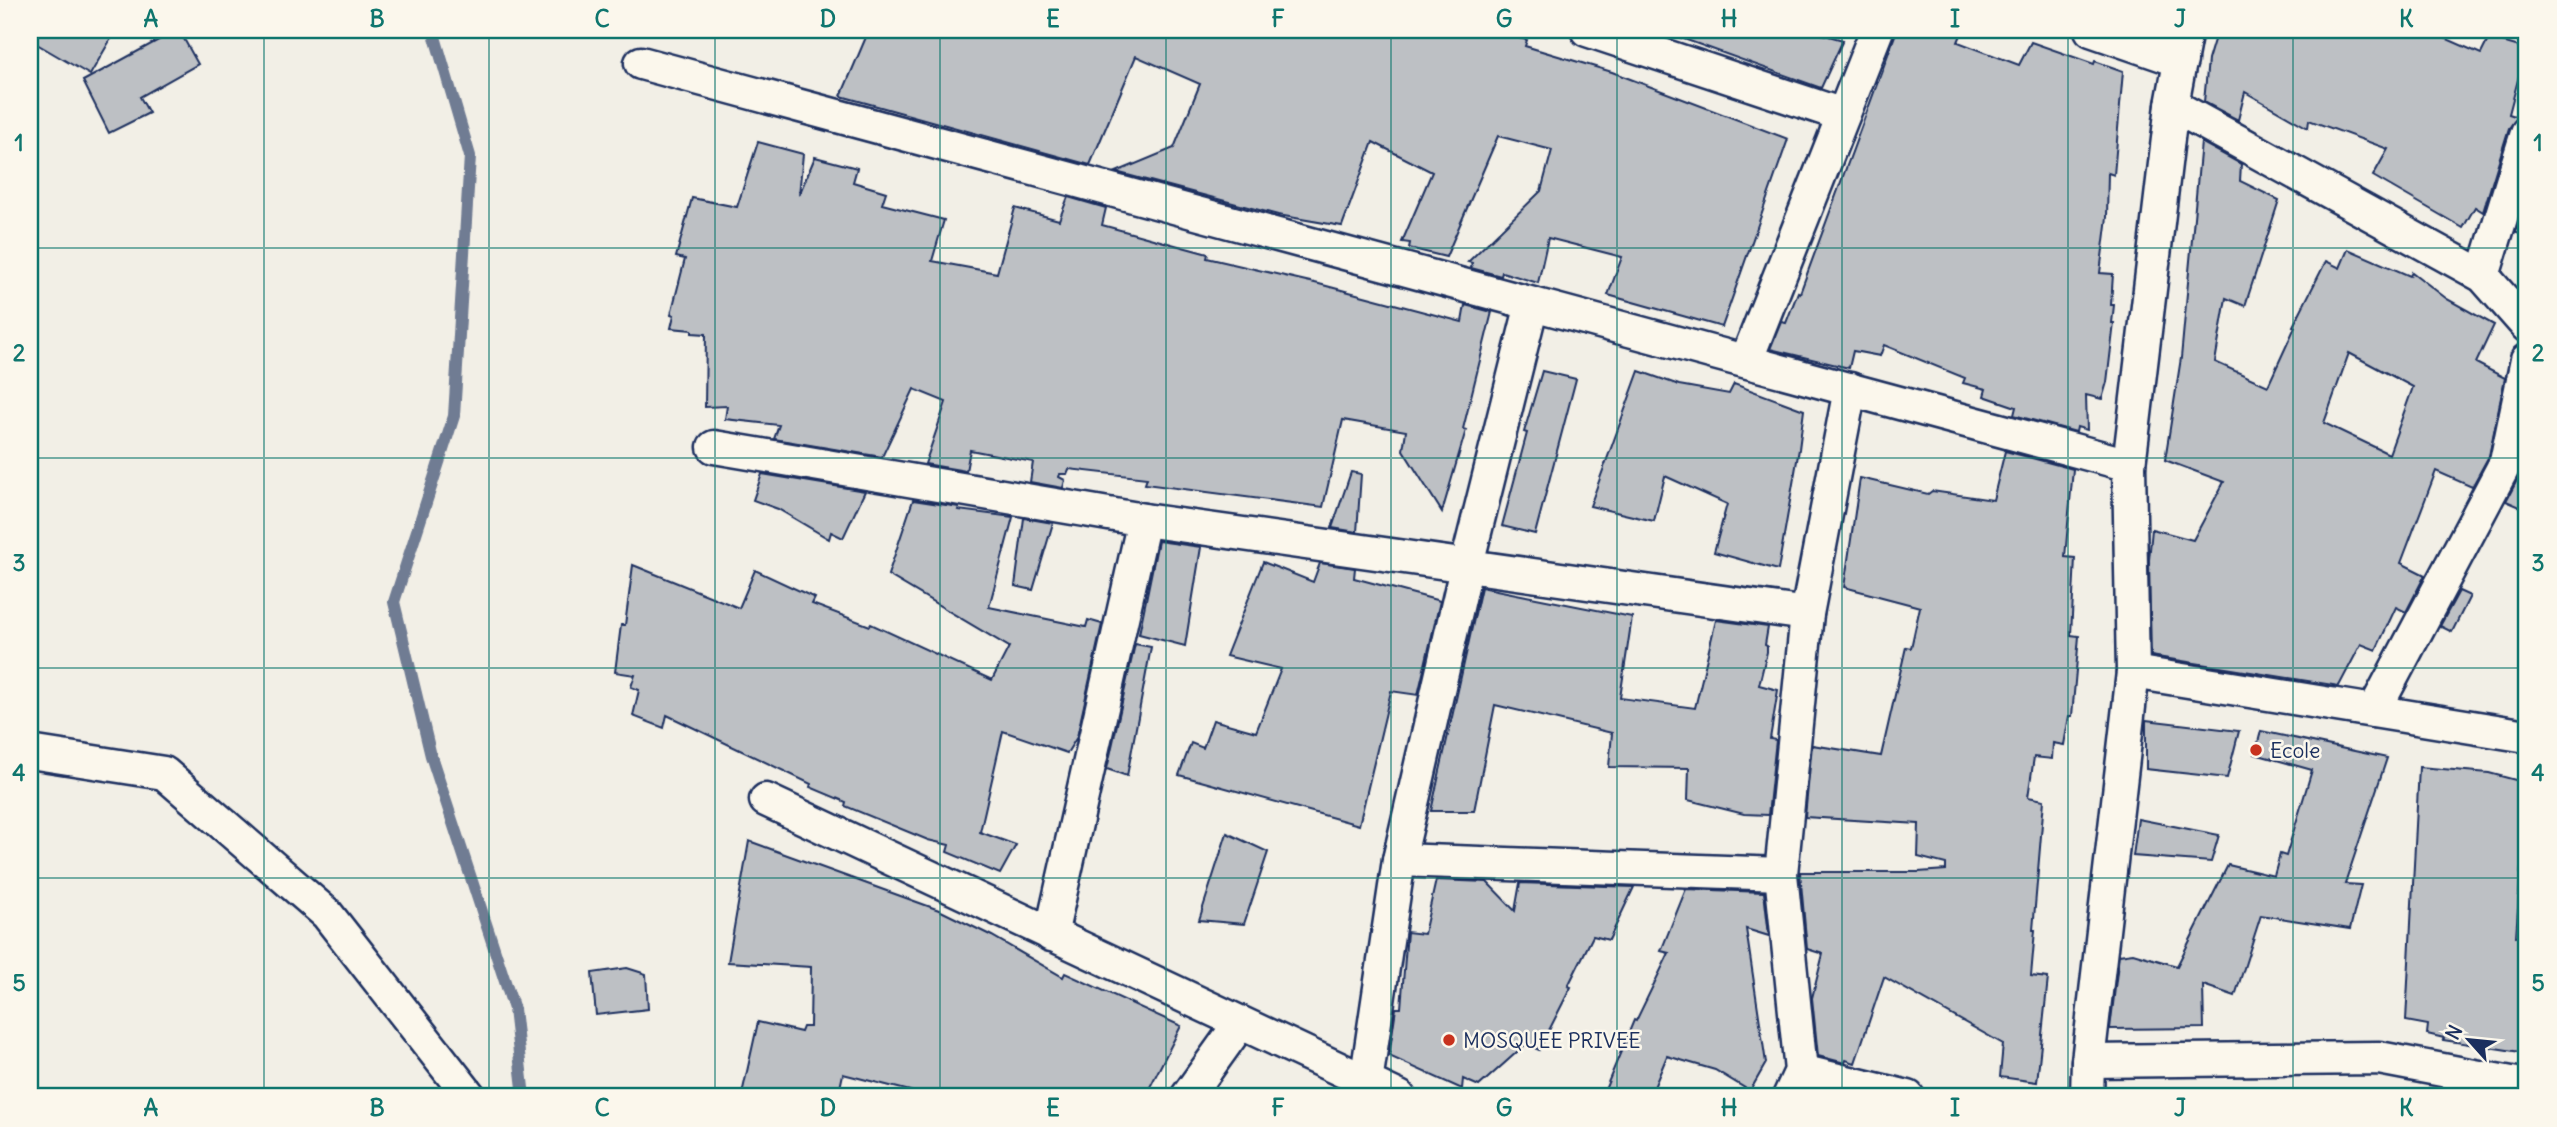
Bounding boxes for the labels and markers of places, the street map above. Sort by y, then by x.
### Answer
place label: Ecole [2270,737,2320,764]
marker: Ecole [2248,742,2264,758]
place label: MOSQUEE PRIVEE [1463,1027,1641,1054]
marker: MOSQUEE PRIVEE [1441,1032,1457,1048]

